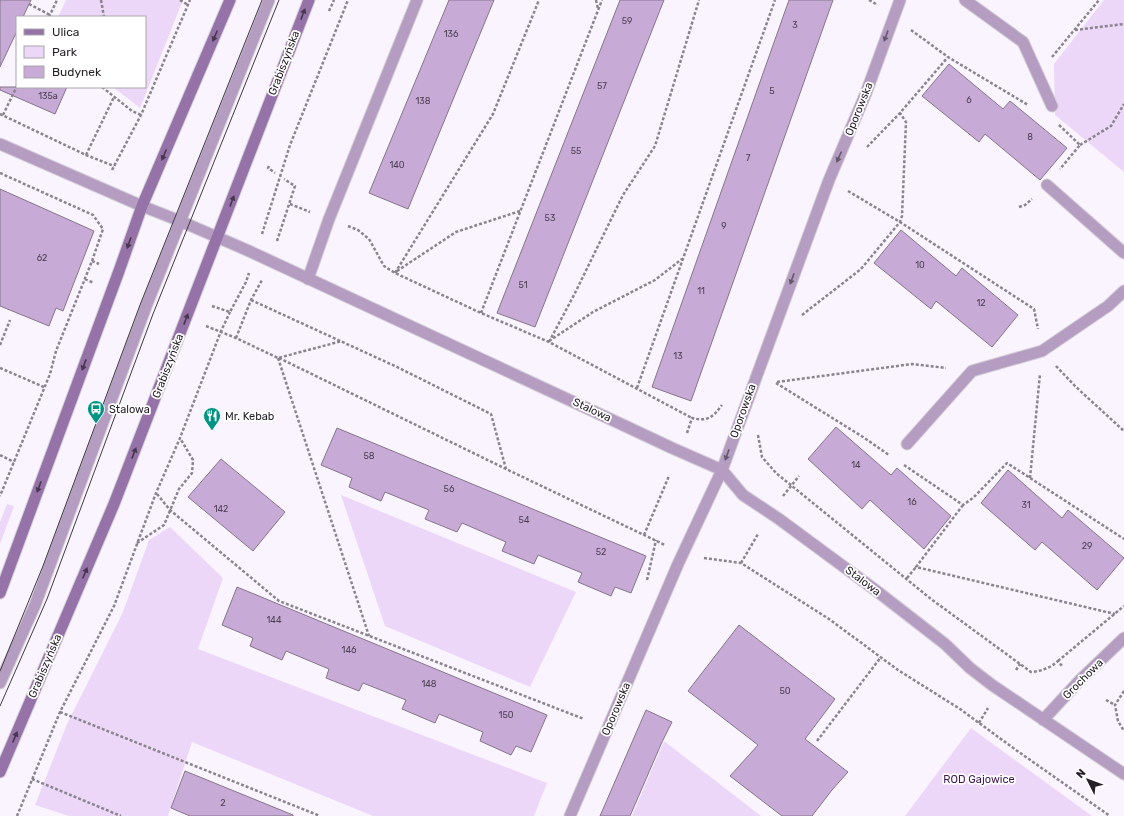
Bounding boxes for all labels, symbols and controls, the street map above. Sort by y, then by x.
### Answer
one-way arrow [301,8,307,20]
legend [16,16,146,88]
house number: 59 [622,16,632,26]
house number: 3 [792,20,798,30]
text: Ulica [52,25,79,39]
street label: Grabiszyńska [266,29,302,97]
house number: 136 [444,29,459,39]
one-way arrow [212,30,218,41]
one-way arrow [883,31,889,43]
text: Park [52,45,78,59]
text: Budynek [52,65,102,79]
street label: Oporowska [842,80,876,138]
house number: 57 [597,81,607,91]
house number: 5 [769,86,775,96]
house number: 135a [38,91,58,101]
house number: 6 [966,95,972,105]
house number: 138 [416,96,431,106]
house number: 8 [1027,132,1033,142]
house number: 55 [571,146,581,156]
one-way arrow [160,150,166,162]
one-way arrow [836,152,842,163]
house number: 7 [746,153,751,163]
house number: 140 [389,160,405,170]
one-way arrow [229,195,235,207]
house number: 53 [545,213,555,223]
house number: 9 [721,221,727,231]
one-way arrow [126,237,132,249]
house number: 62 [37,253,47,263]
house number: 10 [915,260,925,270]
one-way arrow [789,273,795,285]
house number: 51 [518,280,528,290]
house number: 11 [697,286,705,296]
house number: 12 [976,298,986,308]
one-way arrow [184,312,190,324]
street label: Grabiszyńska [150,332,186,400]
house number: 13 [673,351,683,361]
one-way arrow [81,359,87,371]
street label: Oporowska [727,382,759,440]
street label: Stalowa [571,395,613,425]
bus stop icon: Stalowa [86,399,106,424]
place label: Stalowa [109,403,150,416]
restaurant icon: Mr. Kebab [202,406,222,431]
place label: Mr. Kebab [225,410,274,423]
one-way arrow [132,446,138,458]
one-way arrow [724,449,730,461]
house number: 58 [363,451,375,461]
house number: 14 [851,460,861,470]
one-way arrow [36,481,42,493]
house number: 56 [444,484,455,494]
house number: 16 [907,497,917,507]
house number: 31 [1021,500,1031,510]
house number: 142 [214,504,228,514]
house number: 54 [519,515,530,525]
house number: 29 [1082,541,1092,551]
house number: 52 [596,547,606,557]
street label: Stalowa [843,564,883,598]
one-way arrow [82,567,88,579]
house number: 144 [266,615,282,625]
street label: Grabiszyńska [26,632,64,700]
house number: 146 [342,645,357,655]
street label: Grochowa [1060,656,1106,702]
house number: 148 [421,679,437,689]
street label: Oporowska [599,680,633,738]
house number: 50 [779,686,791,696]
house number: 150 [499,710,514,720]
one-way arrow [13,730,19,742]
north arrow [1068,760,1108,800]
text: N [1073,766,1088,781]
park label: ROD Gajowice [943,773,1015,786]
house number: 2 [220,798,226,808]

